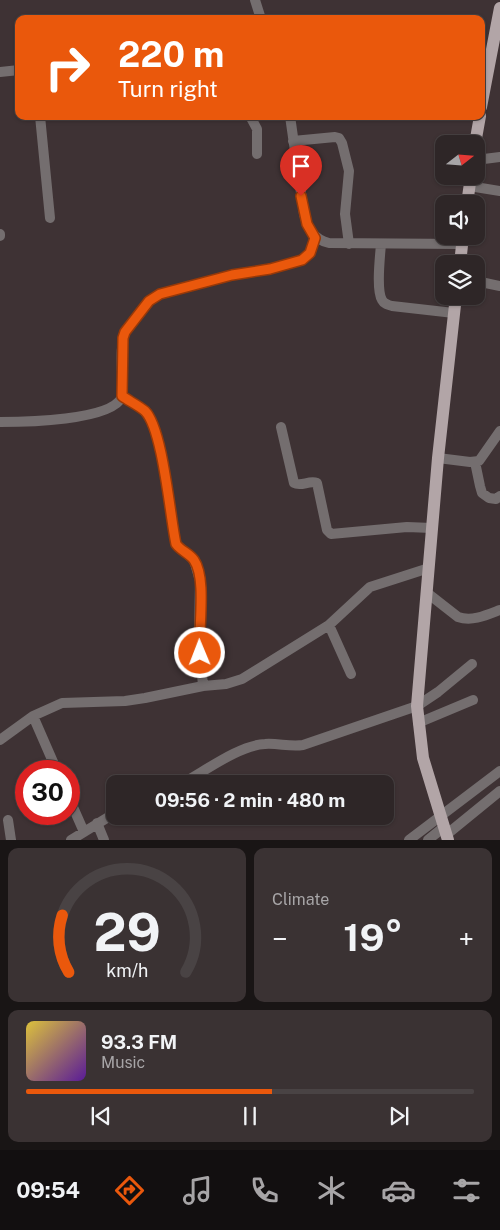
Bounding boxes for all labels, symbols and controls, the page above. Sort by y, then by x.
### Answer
text: 220 m [118,34,224,75]
icon: right [35,35,100,100]
text: Turn right [118,76,218,102]
north arrow [435,135,485,185]
map controls [435,135,485,305]
pin [280,145,322,196]
icon: arrive [287,152,315,180]
button: sound [435,195,485,245]
button: layers [435,255,485,305]
position arrow [173,626,225,678]
speed limit sign: 30 [15,760,80,825]
text: 09:56 · 2 min · 480 m [155,789,345,811]
text: Climate [272,890,329,909]
text: 29 [93,902,161,963]
text: 19° [343,915,403,960]
text: − [272,922,288,955]
text: + [458,922,474,955]
text: km/h [106,960,148,981]
text: 93.3 FM [101,1031,177,1053]
text: Music [101,1053,145,1072]
icon: previous [87,1102,115,1130]
icon: pause [236,1102,264,1130]
icon: next [385,1102,413,1130]
icon: directions [112,1173,147,1208]
icon: music [180,1173,215,1208]
icon: phone [247,1173,282,1208]
icon: climate [314,1173,349,1208]
icon: car [381,1173,416,1208]
icon: filters [449,1173,484,1208]
text: 09:54 [16,1177,80,1203]

